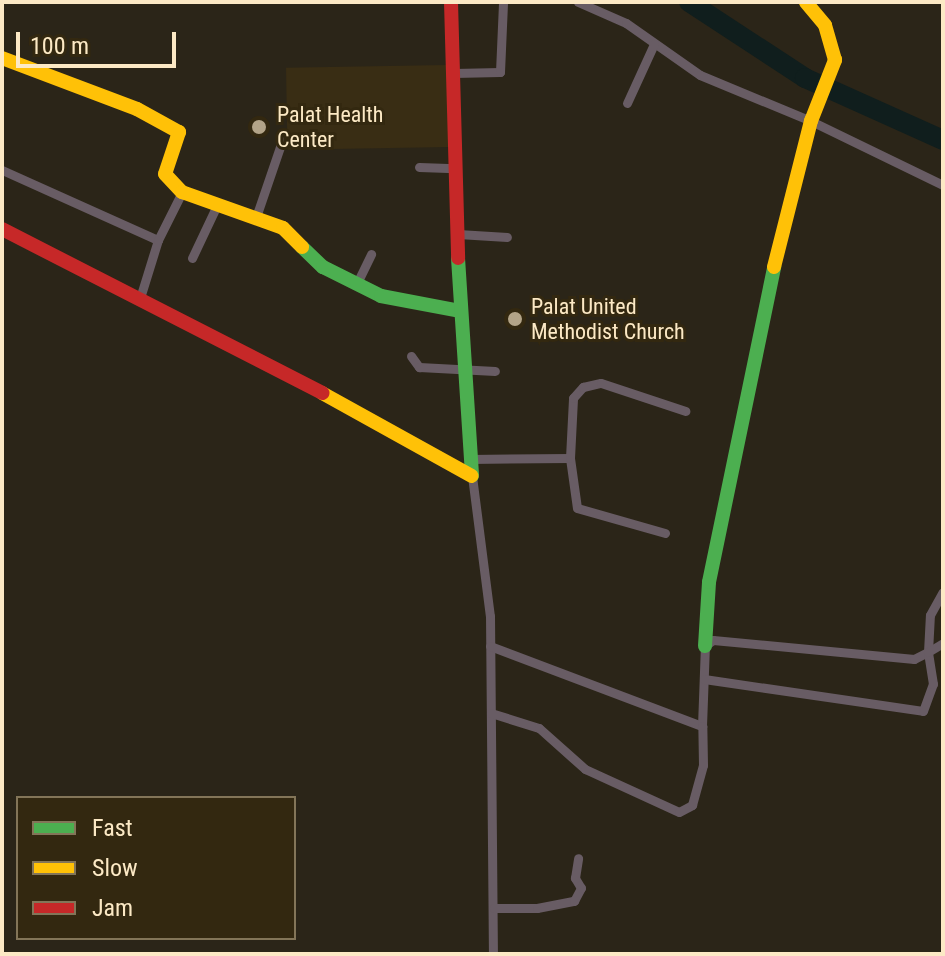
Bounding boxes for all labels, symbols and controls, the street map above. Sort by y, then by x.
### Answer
scale bar [20,16,180,66]
text: 100 m [30,32,89,60]
place label: Palat Health Center [277,101,383,152]
marker: Palat Health Center [248,116,270,138]
place label: Palat United Methodist Church [531,293,685,344]
marker: Palat United Methodist Church [506,310,524,328]
legend [16,796,296,940]
text: Fast [92,814,133,842]
text: Slow [92,854,138,882]
text: Jam [92,894,133,922]

